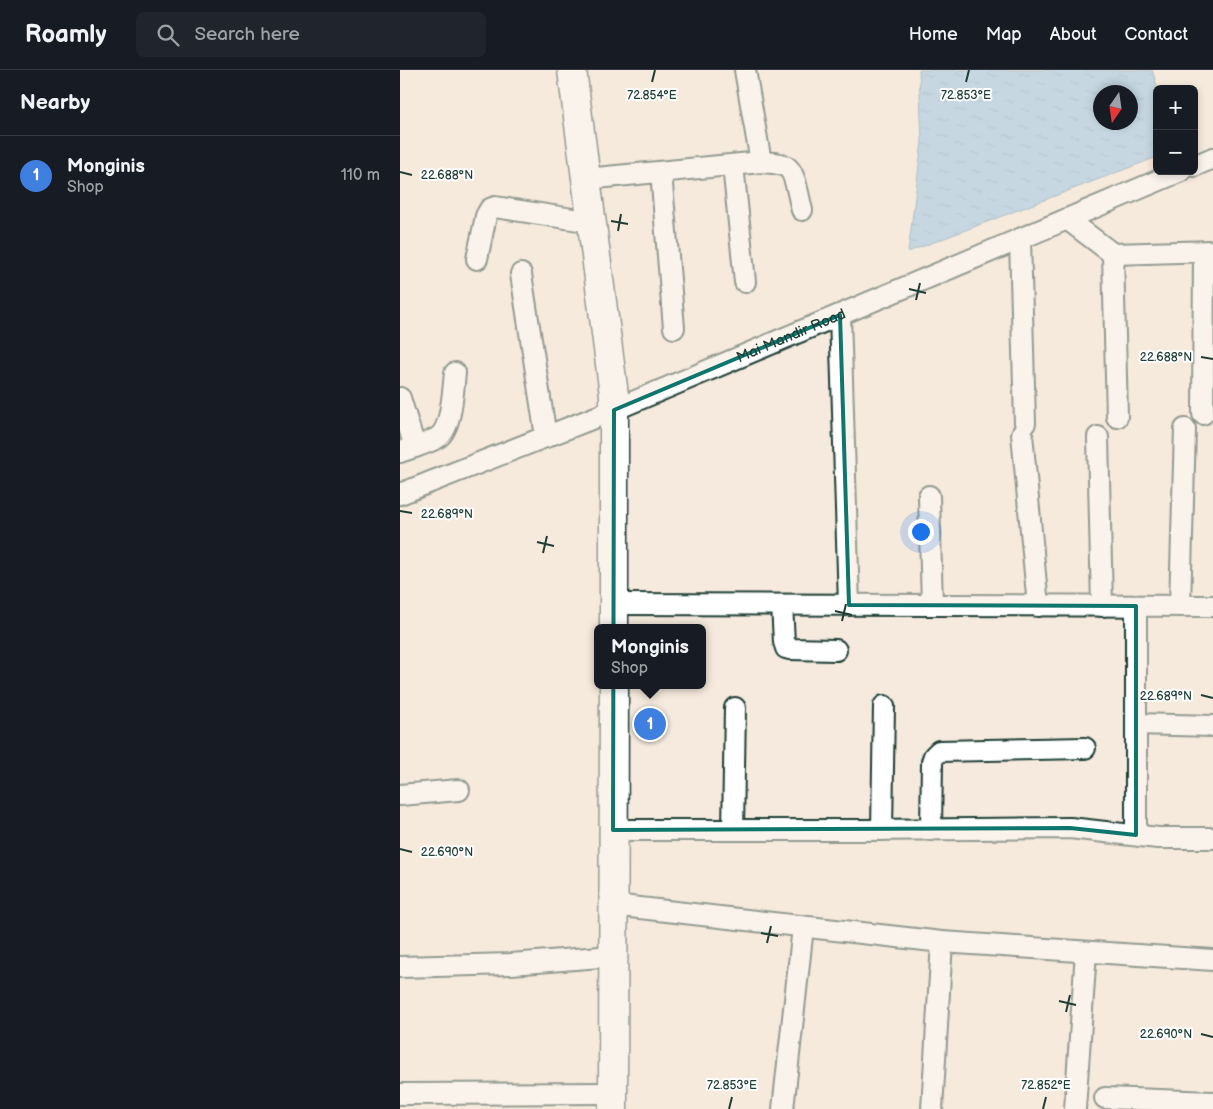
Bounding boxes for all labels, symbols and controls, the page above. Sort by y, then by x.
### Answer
search box [136,12,486,57]
text: Roamly [25,20,106,49]
icon: search [154,21,182,49]
text: Search here [194,23,300,46]
text: Home [909,24,958,45]
text: Map [986,24,1022,45]
text: About [1050,24,1097,45]
text: Contact [1125,24,1188,45]
north arrow [1093,85,1138,130]
map controls [1153,85,1198,175]
button: + [1153,85,1198,130]
text: 72.854°E [627,88,677,103]
text: 72.853°E [941,88,991,103]
text: Nearby [20,90,90,115]
button: − [1153,130,1198,175]
text: Monginis [67,155,145,178]
text: 1 [33,166,39,185]
text: 110 m [341,166,380,185]
text: 22.688°N [421,168,473,183]
text: Shop [67,178,104,197]
street label: Mai Mandir Road [733,304,849,367]
text: 22.688°N [1140,350,1192,365]
text: 22.689°N [421,507,473,522]
your location [908,519,934,545]
popup [594,624,706,689]
text: Monginis [611,636,689,659]
text: Shop [611,659,648,678]
text: 22.689°N [1140,689,1192,704]
pin: 1 [634,705,666,743]
text: 22.690°N [421,845,473,860]
text: 22.690°N [1140,1027,1192,1042]
text: 72.853°E [707,1078,757,1093]
text: 72.852°E [1021,1078,1071,1093]

